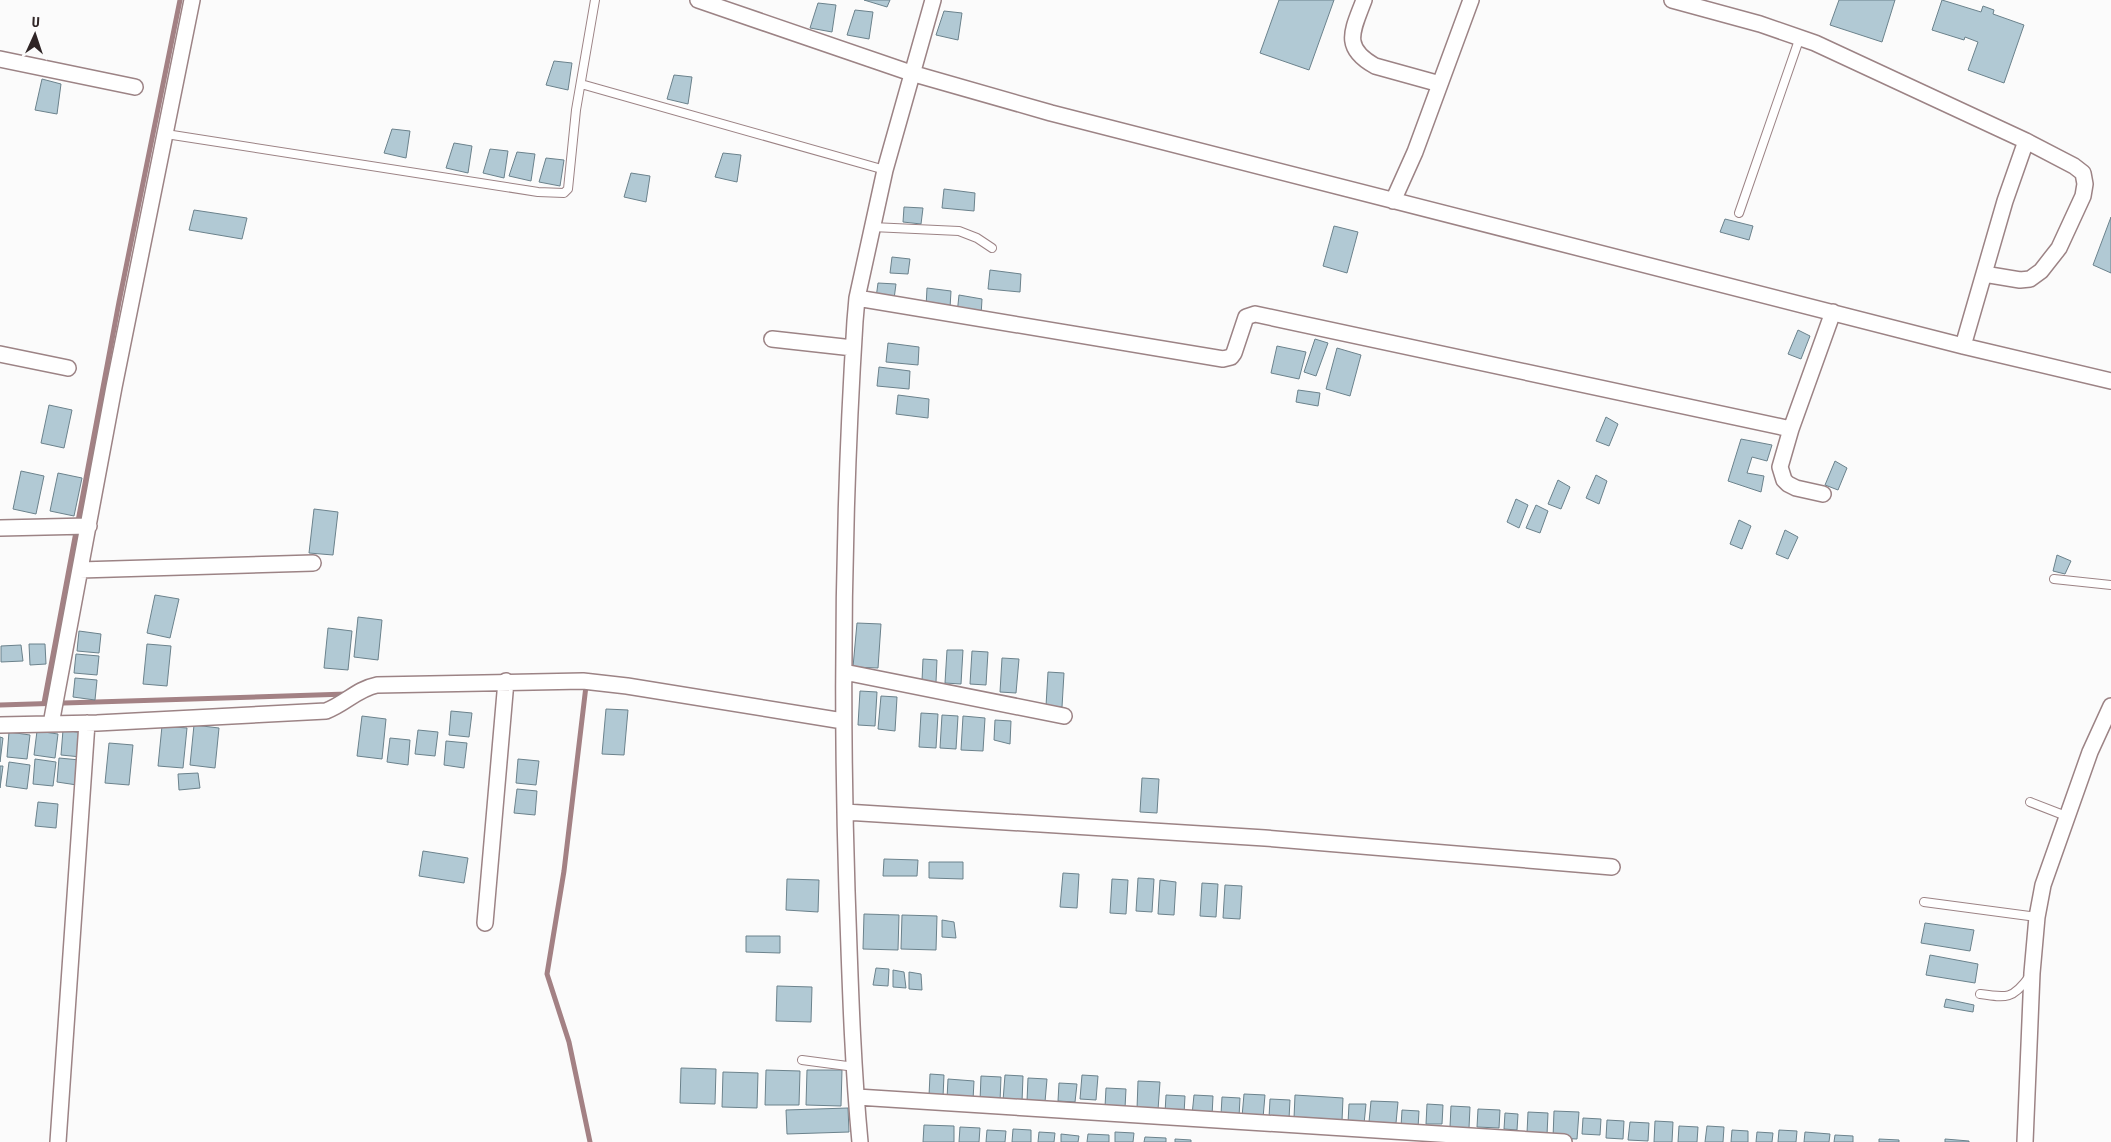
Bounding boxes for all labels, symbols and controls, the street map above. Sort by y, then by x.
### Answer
north arrow [10,10,60,60]
text: U [31,14,40,30]

